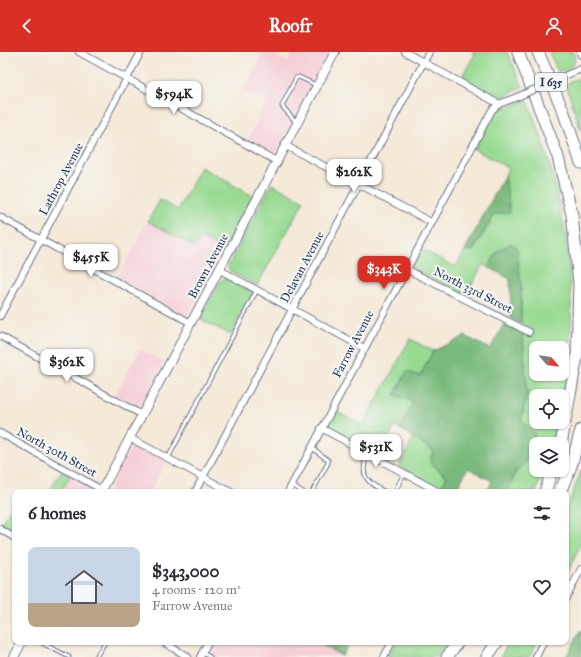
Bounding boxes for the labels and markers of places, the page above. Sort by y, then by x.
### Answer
pin: $594K [146,81,202,115]
pin: $262K [326,159,382,193]
pin: $455K [63,244,119,278]
pin: $343K [356,256,412,290]
pin: $362K [39,349,95,383]
pin: $531K [348,434,404,468]

